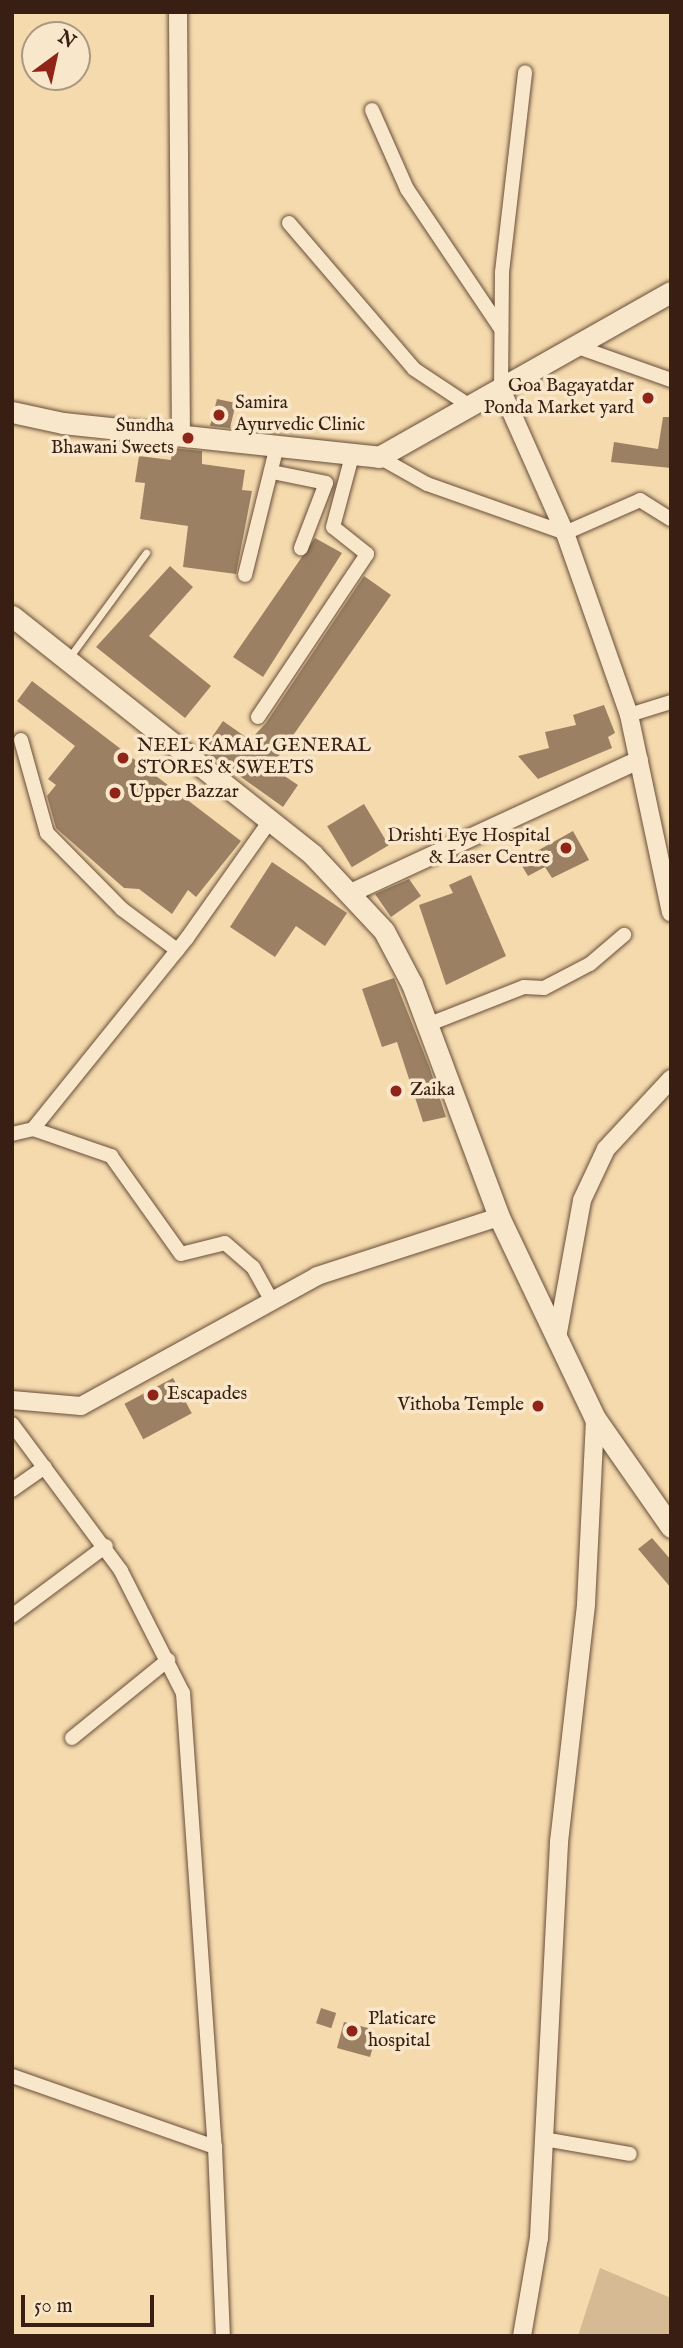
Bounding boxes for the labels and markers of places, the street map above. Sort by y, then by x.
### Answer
place label: Goa Bagayatdar Ponda Market yard [484,376,634,420]
marker: Goa Bagayatdar Ponda Market yard [640,390,656,406]
place label: Samira Ayurvedic Clinic [235,393,365,437]
marker: Samira Ayurvedic Clinic [209,405,229,425]
place label: Sundha Bhawani Sweets [51,416,174,460]
marker: Sundha Bhawani Sweets [180,430,196,446]
place label: NEEL KAMAL GENERAL STORES & SWEETS [137,736,371,780]
marker: NEEL KAMAL GENERAL STORES & SWEETS [115,750,131,766]
place label: Upper Bazzar [129,782,239,804]
marker: Upper Bazzar [107,785,123,801]
place label: Drishti Eye Hospital & Laser Centre [387,826,550,870]
marker: Drishti Eye Hospital & Laser Centre [556,838,576,858]
place label: Zaika [410,1080,455,1102]
marker: Zaika [388,1083,404,1099]
place label: Escapades [167,1384,247,1406]
marker: Escapades [145,1387,161,1403]
place label: Vithoba Temple [398,1395,524,1417]
marker: Vithoba Temple [530,1398,546,1414]
place label: Platicare hospital [368,2009,436,2053]
marker: Platicare hospital [342,2021,362,2041]

